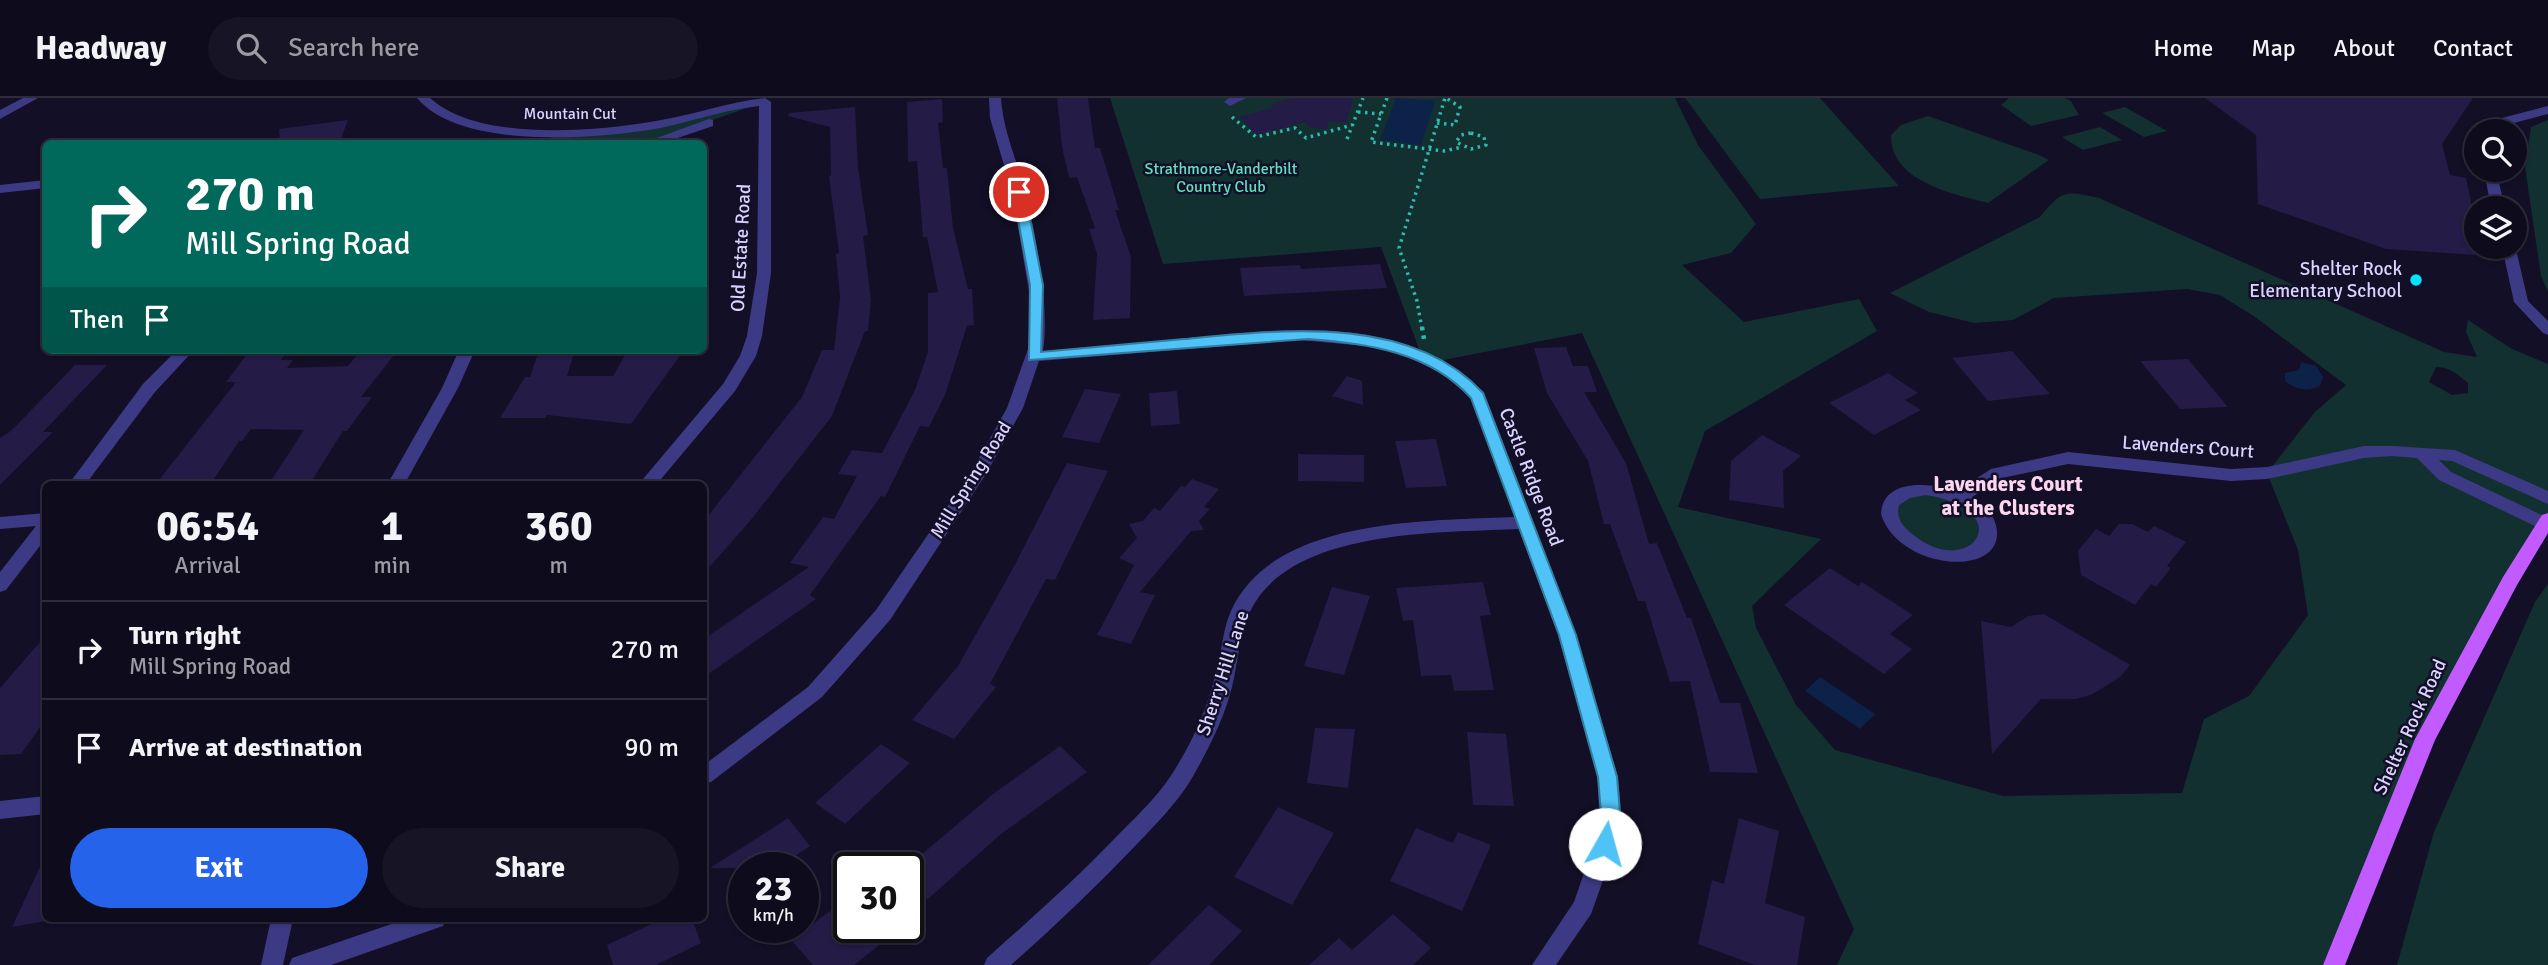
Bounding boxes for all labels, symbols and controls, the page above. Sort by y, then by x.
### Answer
search box [208,17,698,80]
text: Headway [35,28,166,69]
icon: search [232,29,270,67]
text: Search here [288,32,419,64]
text: Home [2153,33,2213,63]
text: Map [2251,33,2296,63]
text: About [2334,33,2395,63]
text: Contact [2433,33,2513,63]
street label: Mountain Cut [524,104,617,124]
map controls [2464,119,2527,259]
button: search [2464,119,2527,182]
park label: Strathmore-Vanderbilt Country Club [1145,159,1298,197]
pin [989,162,1049,222]
text: 270 m [185,164,315,224]
icon: right [70,168,161,259]
icon: arrive [1000,173,1038,211]
street label: Old Estate Road [726,183,756,313]
button: layers [2464,196,2527,259]
text: Mill Spring Road [185,224,411,263]
place label: Shelter Rock Elementary School [2249,257,2402,303]
marker: Shelter Rock Elementary School [2408,272,2424,288]
icon: arrive [138,301,176,339]
text: Then [70,304,124,336]
street label: Castle Ridge Road [1494,405,1568,549]
street label: Mill Spring Road [925,417,1017,543]
street label: Lavenders Court [2121,430,2255,464]
district label: Lavenders Court at the Clusters [1933,471,2083,521]
text: 06:54 [156,501,259,552]
text: 1 [381,501,403,552]
text: 360 [525,501,593,552]
text: Arrival [175,551,241,580]
text: min [373,551,411,580]
text: m [550,551,568,580]
street label: Sherry Hill Lane [1191,607,1255,739]
text: Turn right [129,620,241,652]
icon: right [70,631,108,669]
text: 270 m [610,634,679,666]
text: Mill Spring Road [129,652,291,681]
street label: Shelter Rock Road [2368,655,2452,799]
icon: arrive [70,729,108,767]
text: Arrive at destination [129,732,362,764]
text: 90 m [624,732,679,764]
position arrow [1568,807,1642,881]
button: Exit [70,828,368,908]
button: Share [382,828,679,908]
speed limit sign: 30 [833,852,924,943]
text: 23 [755,867,792,910]
text: km/h [753,904,794,926]

